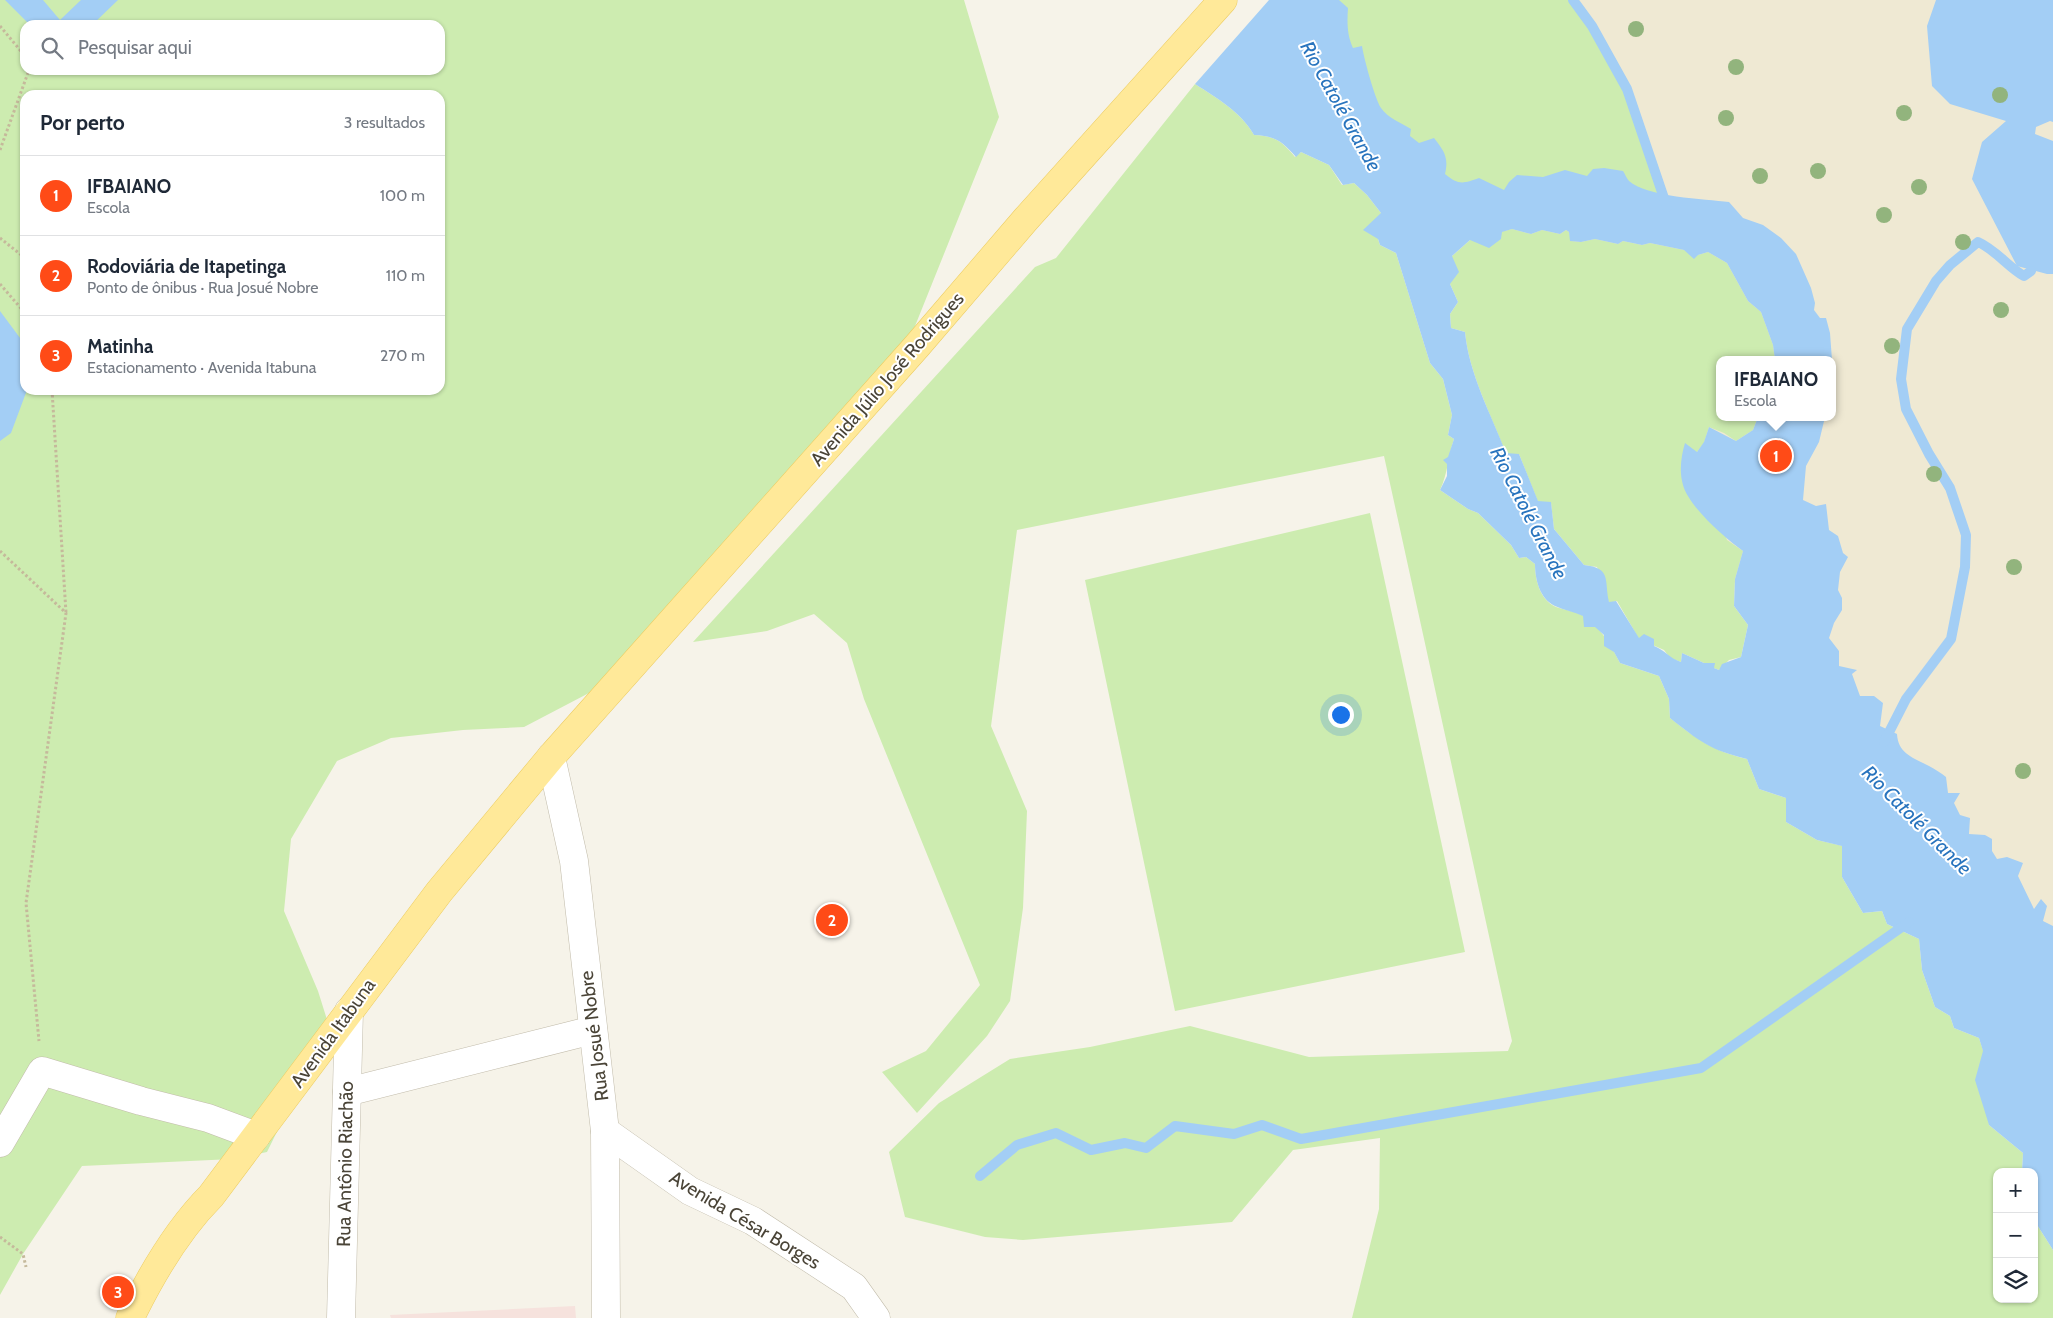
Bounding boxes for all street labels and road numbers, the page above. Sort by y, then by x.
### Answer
street label: Avenida Júlio José Rodrigues [805,287,969,470]
street label: Rua Josué Nobre [575,969,613,1102]
street label: Avenida Itabuna [286,974,380,1092]
street label: Rua Antônio Riachão [332,1081,358,1247]
street label: Avenida César Borges [665,1166,825,1274]

